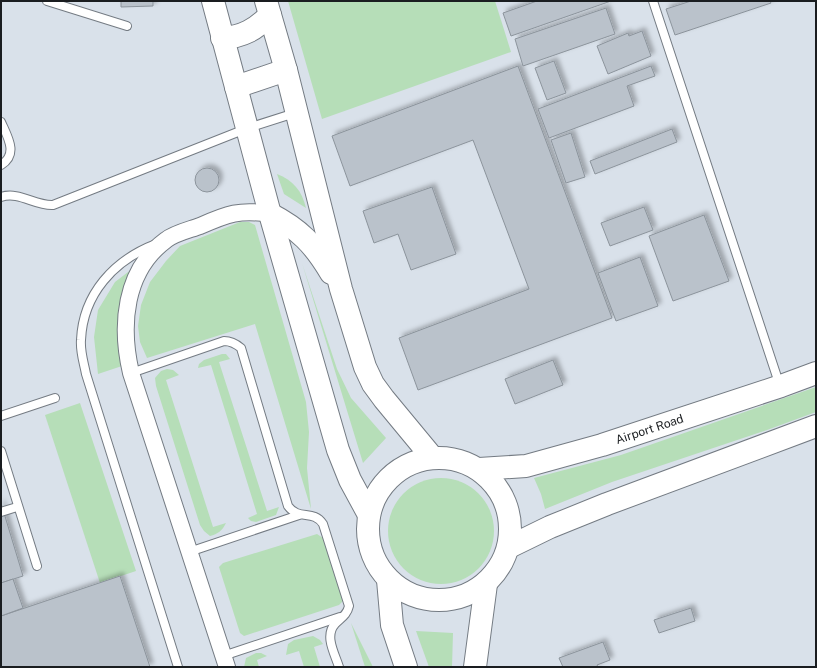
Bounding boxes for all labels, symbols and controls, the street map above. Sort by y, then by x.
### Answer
street label: Airport Road [614,412,685,447]

